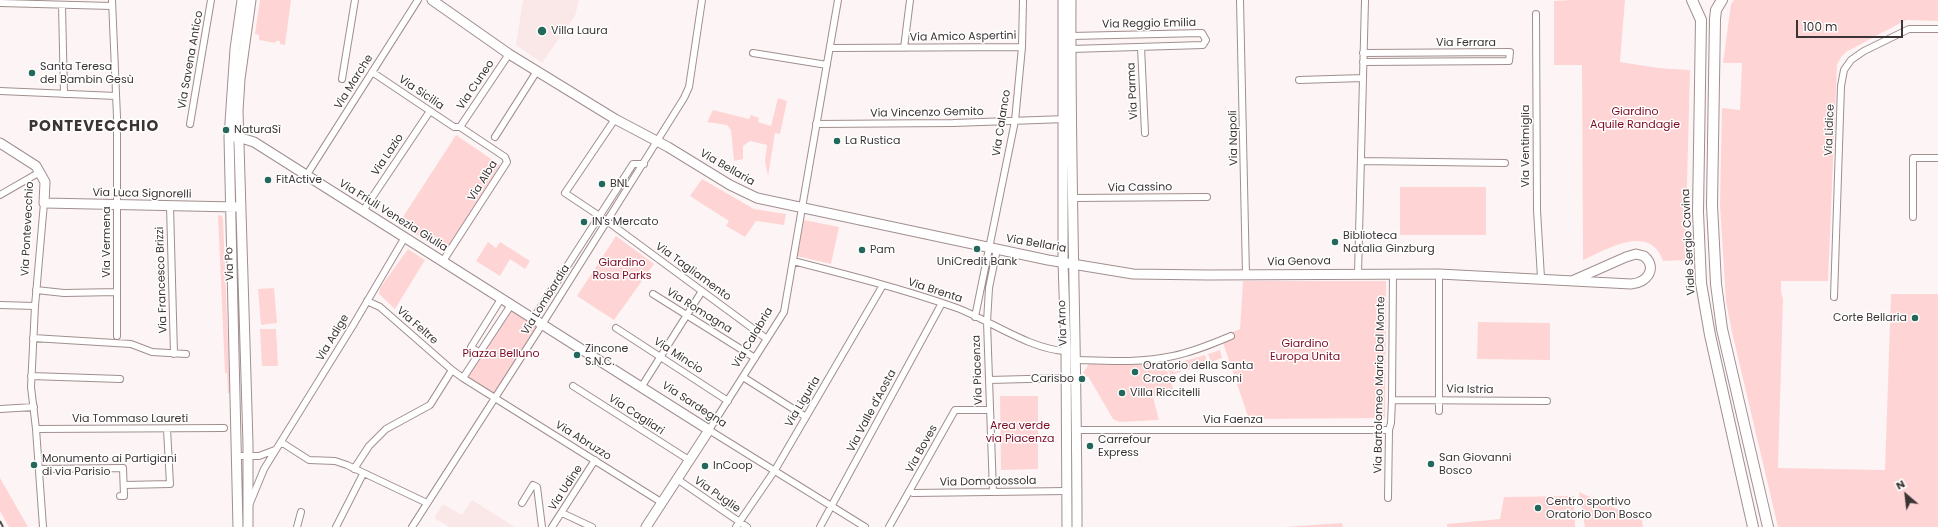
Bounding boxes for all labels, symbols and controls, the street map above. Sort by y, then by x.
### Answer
street label: Via Savena Antico [176,10,206,110]
scale bar [1798,12,1905,38]
street label: Via Reggio Emilia [1102,17,1196,31]
text: 100 m [1803,18,1837,35]
place label: Villa Laura [551,24,608,38]
marker: Villa Laura [536,25,548,37]
street label: Via Amico Aspertini [910,29,1016,45]
street label: Via Ferrara [1436,36,1496,50]
street label: Via Marche [332,52,376,112]
street label: Via Cuneo [455,58,497,112]
place label: Santa Teresa del Bambin Gesù [40,60,134,86]
street label: Via Parma [1125,62,1141,120]
marker: Santa Teresa del Bambin Gesù [27,68,37,78]
street label: Via Sicilia [396,73,446,113]
street label: Via Calanco [990,89,1014,157]
street label: Via Lidice [1823,104,1837,156]
street label: Via Vincenzo Gemito [870,105,984,121]
street label: Via Ventimiglia [1519,105,1533,187]
park label: Giardino Aquile Randagie [1590,105,1680,131]
street label: Via Napoli [1227,110,1241,166]
district label: PONTEVECCHIO [29,118,159,136]
place label: NaturaSì [234,123,281,137]
marker: NaturaSì [221,125,231,135]
street label: Via Lazio [369,132,407,178]
place label: La Rustica [845,134,900,148]
marker: La Rustica [832,136,842,146]
street label: Via Bellaria [697,147,757,189]
street label: Via Alba [465,158,501,204]
place label: FitActive [276,173,322,187]
marker: FitActive [263,175,273,185]
street label: Via Friuli Venezia Giulia [336,177,450,255]
place label: BNL [610,177,629,191]
marker: BNL [597,179,607,189]
street label: Via Pontevecchio [19,181,37,277]
street label: Via Cassino [1108,181,1172,195]
street label: Via Luca Signorelli [92,187,192,201]
street label: Viale Sergio Cavina [1680,188,1698,296]
street label: Via Vermena [100,206,114,278]
place label: IN's Mercato [592,215,658,229]
marker: IN's Mercato [579,217,589,227]
street label: Via Francesco Brizzi [154,226,170,334]
place label: Biblioteca Natalia Ginzburg [1343,229,1435,255]
street label: Via Bellaria [1005,232,1067,256]
marker: Biblioteca Natalia Ginzburg [1330,237,1340,247]
street label: Via Tagliamento [653,240,733,304]
place label: Pam [870,243,895,257]
marker: UniCredit Bank [972,244,982,254]
marker: Pam [857,245,867,255]
street label: Via Po [223,247,237,281]
place label: UniCredit Bank [937,255,1017,269]
street label: Via Genova [1267,255,1331,269]
park label: Giardino Rosa Parks [592,256,652,282]
street label: Via Lombardia [519,263,573,337]
street label: Via Brenta [906,276,964,306]
street label: Via Romagna [664,286,734,336]
street label: Via Bartolomeo Maria Dal Monte [1372,296,1388,474]
street label: Via Arno [1056,300,1070,346]
street label: Via Feltre [394,304,440,348]
street label: Via Calabria [730,305,776,371]
place label: Corte Bellaria [1833,311,1907,325]
street label: Via Adige [314,312,352,364]
marker: Corte Bellaria [1910,313,1920,323]
street label: Via Mincio [651,335,705,377]
street label: Via Piacenza [970,335,986,405]
park label: Giardino Europa Unita [1270,337,1340,363]
place label: Zincone S.N.C. [585,342,628,368]
park label: Piazza Belluno [463,347,539,361]
marker: Zincone S.N.C. [572,350,582,360]
place label: Oratorio della Santa Croce dei Rusconi [1143,359,1253,385]
marker: Oratorio della Santa Croce dei Rusconi [1130,367,1140,377]
street label: Via Valle d'Aosta [845,368,899,454]
place label: Carisbo [1031,372,1074,386]
street label: Via Liguria [783,374,823,430]
marker: Carisbo [1077,374,1087,384]
street label: Via Sardegna [659,379,729,431]
street label: Via Istria [1446,383,1494,397]
place label: Villa Riccitelli [1130,386,1200,400]
marker: Villa Riccitelli [1117,388,1127,398]
street label: Via Cagliari [606,392,666,438]
street label: Via Tommaso Laureti [72,412,188,426]
street label: Via Faenza [1203,413,1263,427]
street label: Via Abruzzo [553,419,613,463]
park label: Area verde via Piacenza [986,419,1054,445]
street label: Via Boves [903,423,941,475]
place label: Carrefour Express [1098,433,1151,459]
marker: Carrefour Express [1085,441,1095,451]
place label: San Giovanni Bosco [1439,451,1512,477]
place label: Monumento ai Partigiani di via Parisio [42,452,177,478]
place label: InCoop [713,459,753,473]
marker: San Giovanni Bosco [1426,459,1436,469]
marker: Monumento ai Partigiani di via Parisio [29,460,39,470]
marker: InCoop [700,461,710,471]
street label: Via Udine [546,463,586,513]
street label: Via Puglie [691,474,743,516]
street label: Via Domodossola [939,475,1037,489]
north arrow [1886,475,1926,515]
text: N [1893,475,1908,493]
place label: Centro sportivo Oratorio Don Bosco [1546,495,1652,521]
marker: Centro sportivo Oratorio Don Bosco [1533,503,1543,513]

